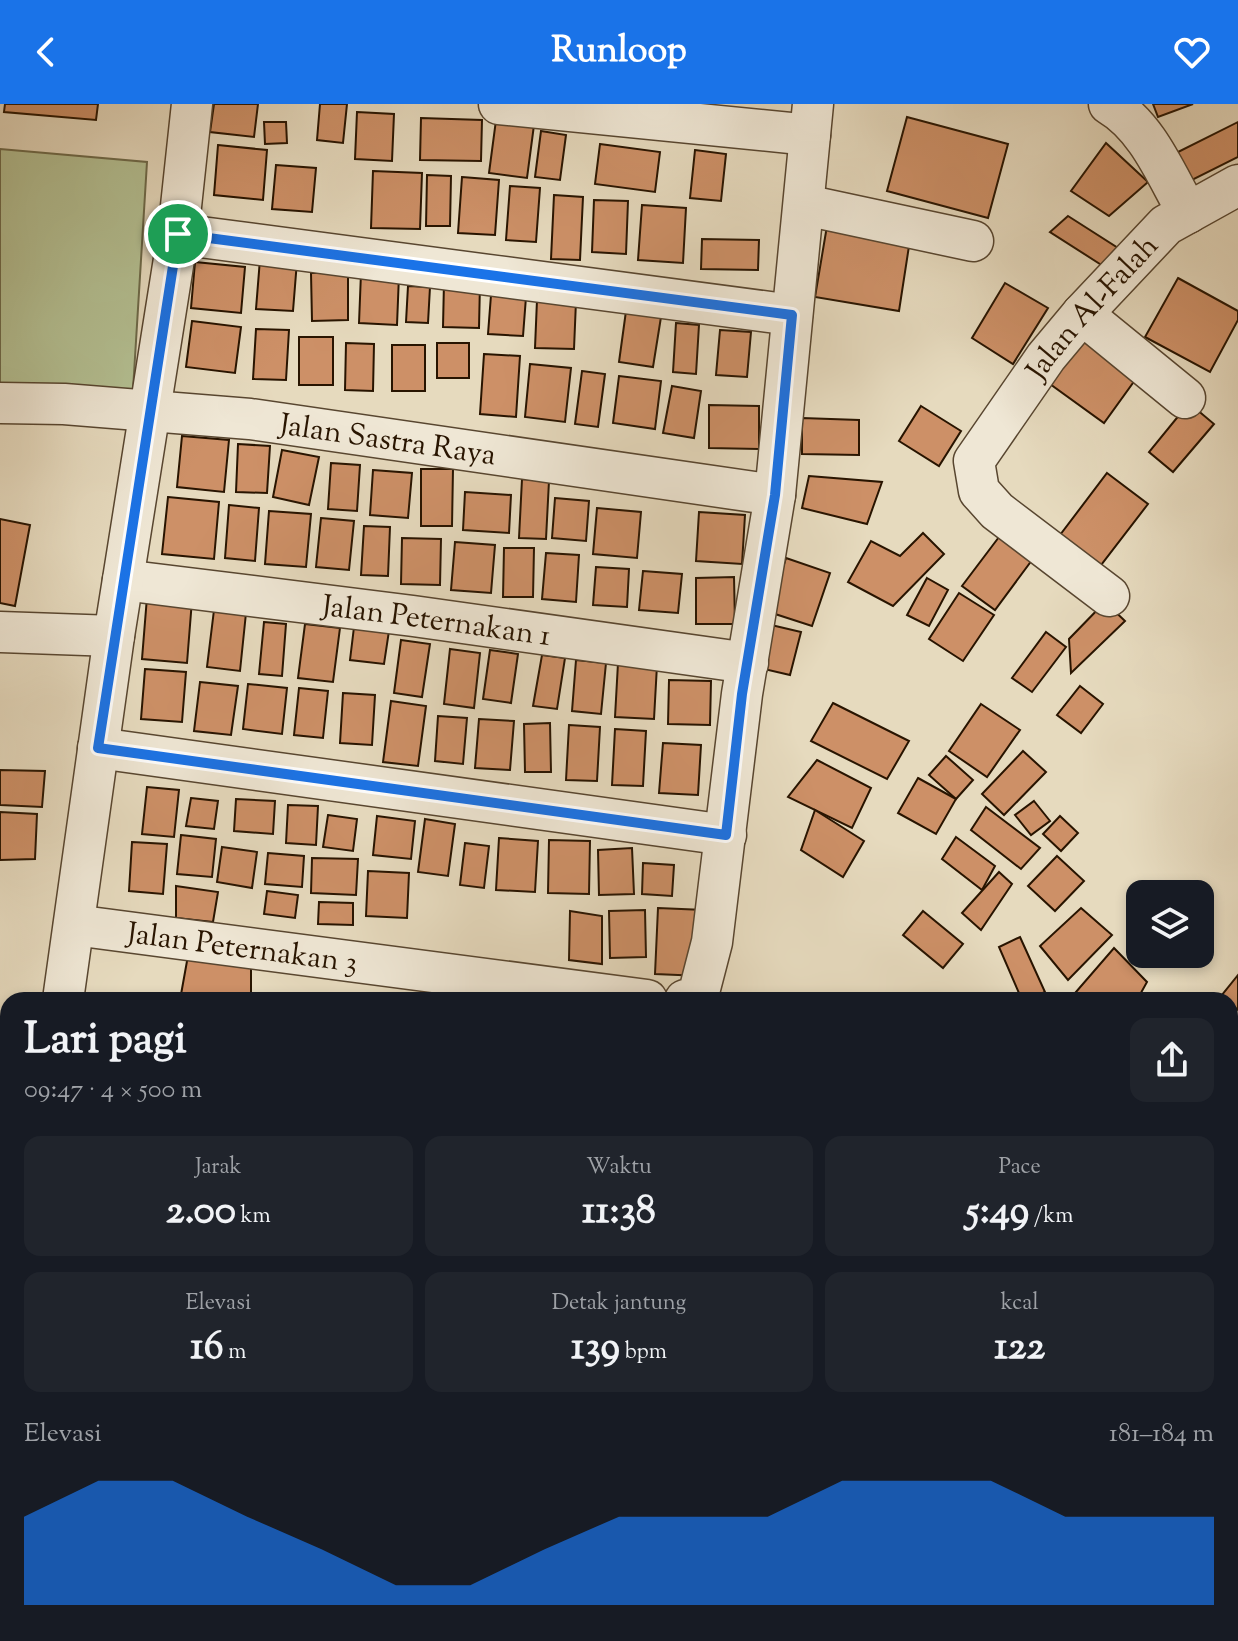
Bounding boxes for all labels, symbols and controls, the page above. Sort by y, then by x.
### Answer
text: Runloop [551,26,687,78]
icon: back [24,30,68,74]
icon: heart [1170,30,1214,74]
pin [144,200,212,268]
icon: arrive [156,212,200,256]
street label: Jalan Al-Falah [1016,226,1170,391]
street label: Jalan Sastra Raya [275,404,499,478]
street label: Jalan Peternakan 1 [318,586,553,659]
map controls [1126,880,1214,968]
button: layers [1126,880,1214,968]
street label: Jalan Peternakan 3 [122,913,360,986]
text: Lari pagi [24,1010,187,1073]
button: share [1130,1018,1214,1102]
text: 09:47 · 4 × 500 m [24,1072,202,1109]
text: Jarak [195,1152,242,1184]
text: Waktu [586,1152,652,1184]
text: Pace [999,1152,1041,1184]
text: 2.00 [166,1184,236,1241]
text: 11:38 [582,1184,656,1241]
text: 5:49 [966,1184,1029,1241]
text: km [236,1201,271,1233]
text: /km [1029,1201,1074,1233]
text: Elevasi [185,1288,251,1320]
text: Detak jantung [552,1288,686,1320]
text: kcal [1001,1288,1039,1320]
text: 16 [190,1320,224,1377]
text: 139 [571,1320,620,1377]
text: 122 [994,1320,1045,1377]
text: m [224,1337,247,1369]
text: bpm [620,1337,667,1369]
text: Elevasi [24,1416,102,1453]
text: 181–184 m [1109,1416,1214,1453]

